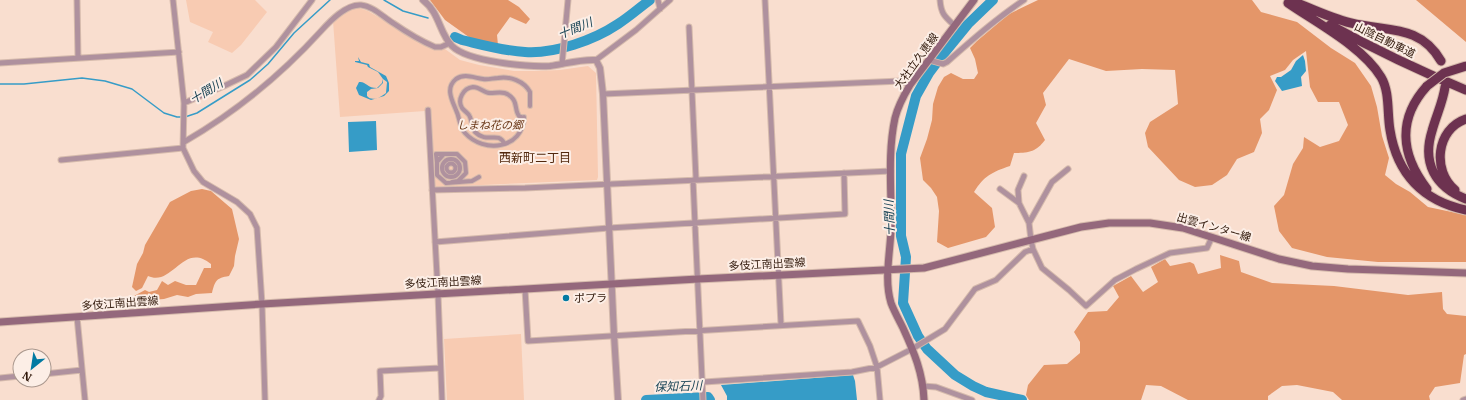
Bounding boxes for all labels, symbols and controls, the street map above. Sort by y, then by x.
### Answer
water label: 十間川 [555,14,596,42]
street label: 山陰自動車道 [1352,19,1418,61]
street label: 大社立久恵線 [891,30,941,92]
water label: 十間川 [187,74,227,107]
park label: しまね花の郷 [457,118,525,132]
district label: 西新町二丁目 [499,150,571,165]
water label: 十間川 [881,198,897,236]
street label: 出雲インター線 [1175,210,1253,244]
street label: 多伎江南出雲線 [728,255,806,273]
street label: 多伎江南出雲線 [404,273,482,291]
place label: ポプラ [574,291,607,305]
street label: 多伎江南出雲線 [81,293,159,313]
marker: ポプラ [561,293,571,303]
north arrow [12,348,52,388]
text: N [19,368,34,385]
water label: 保知石川 [654,378,704,394]

